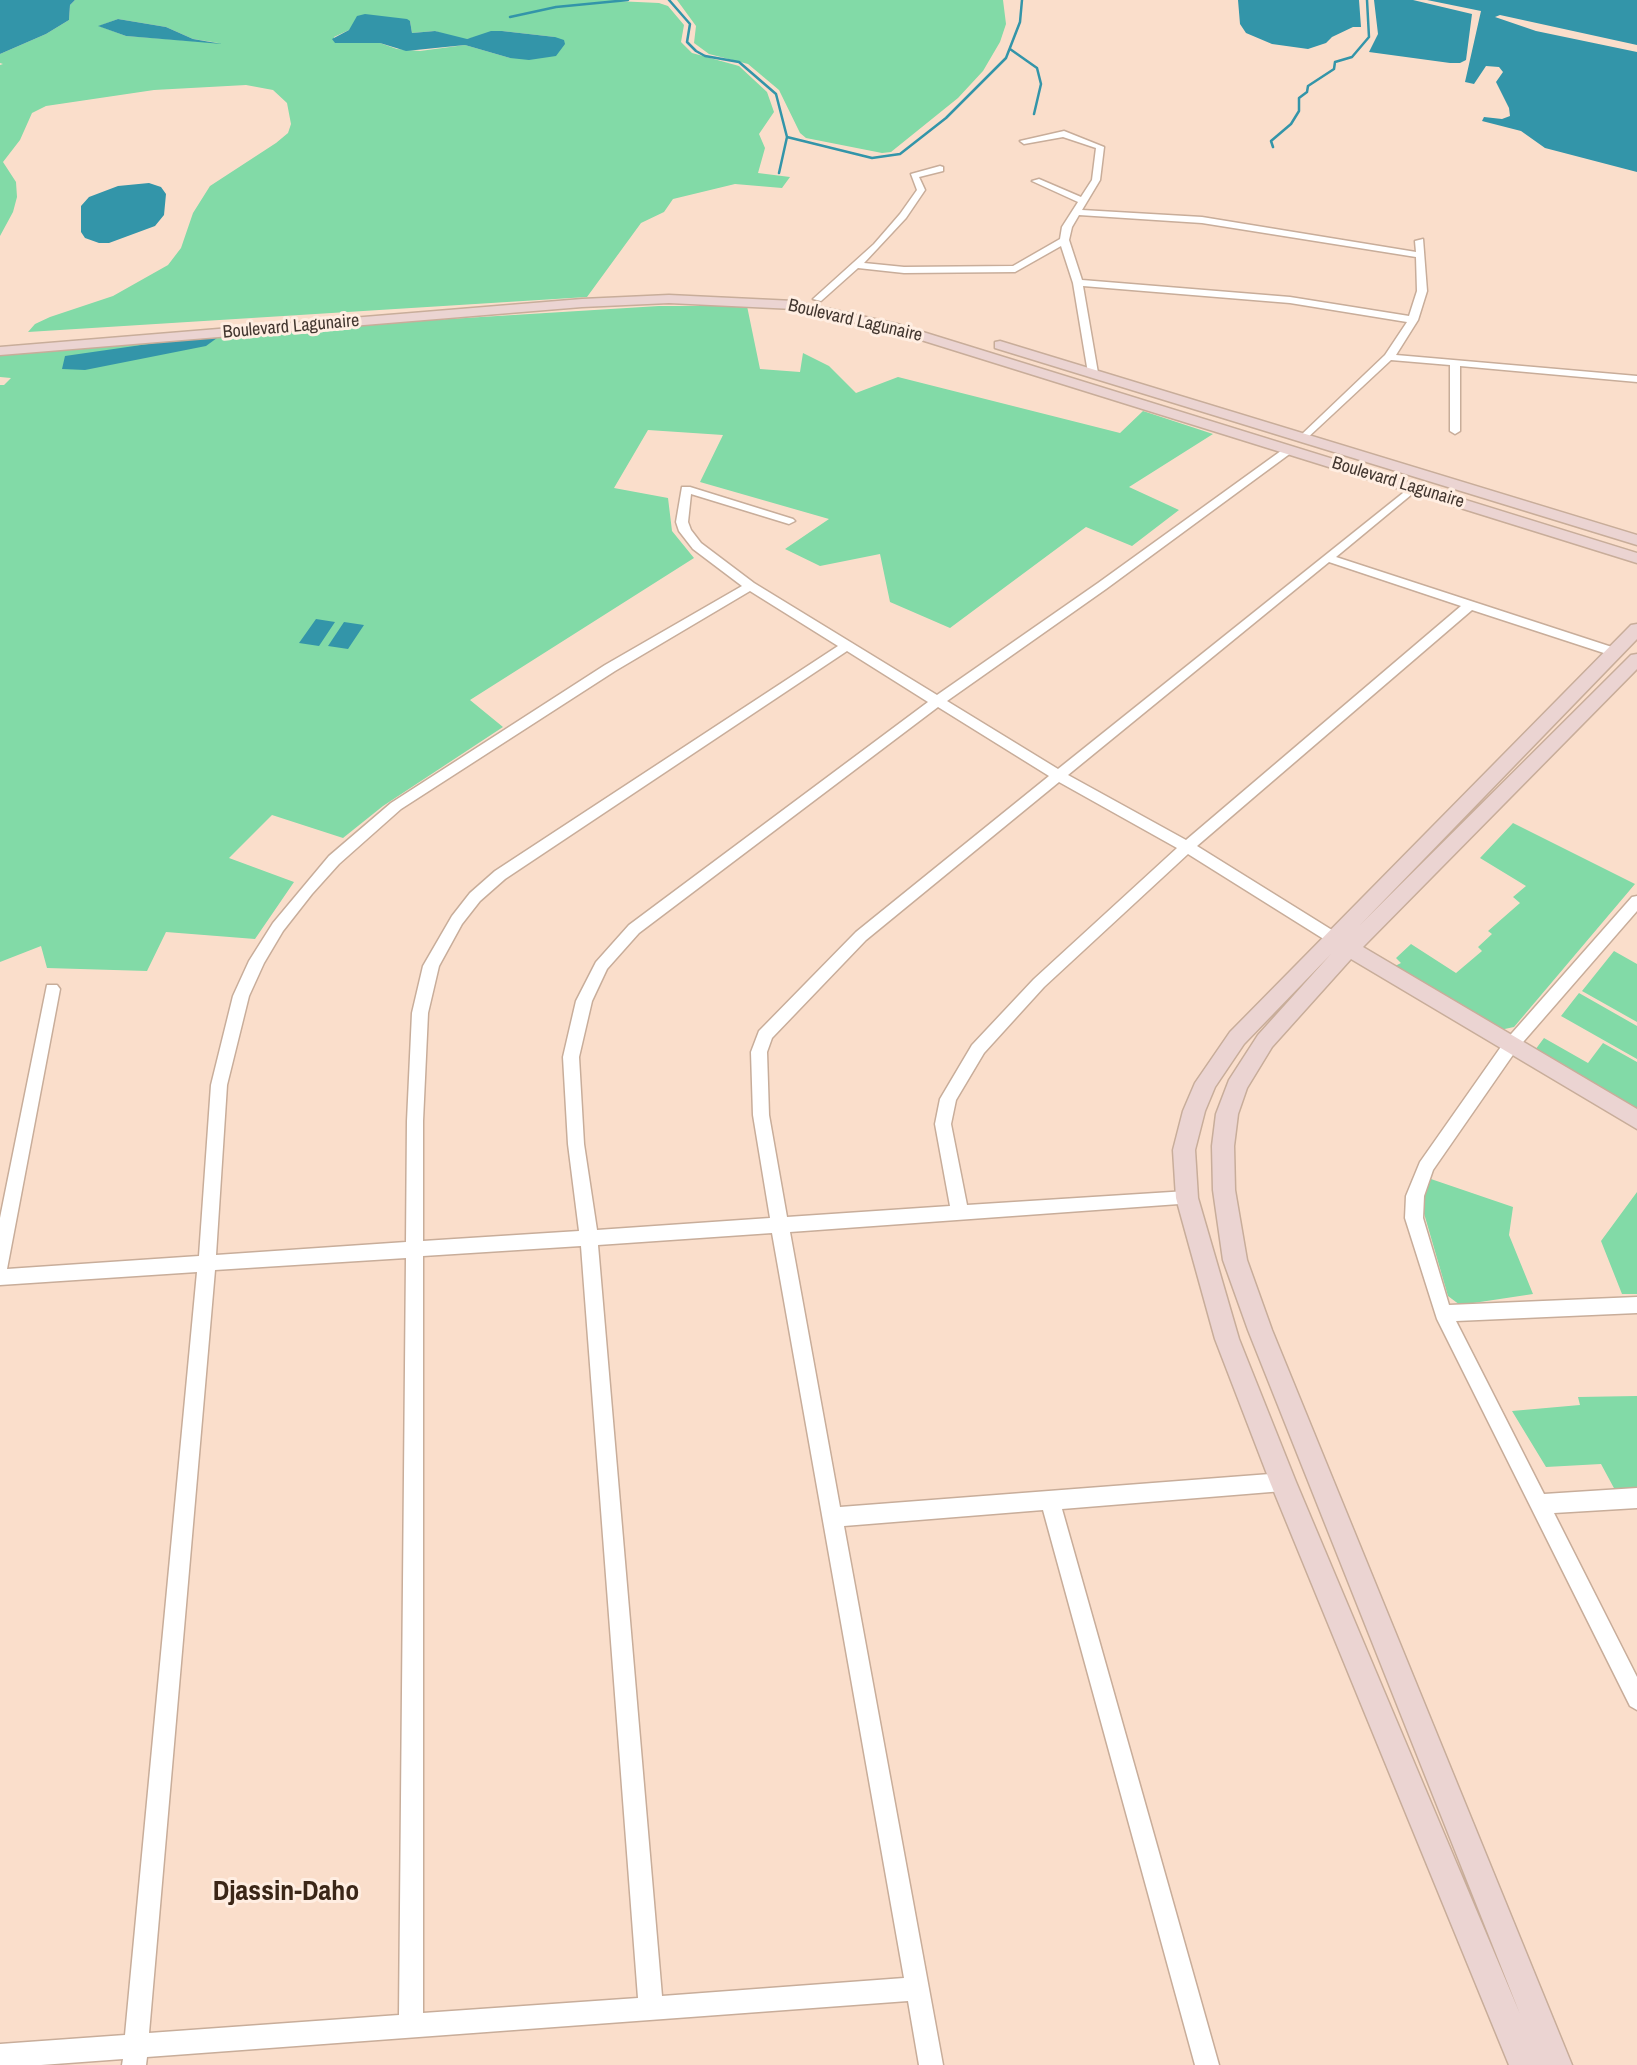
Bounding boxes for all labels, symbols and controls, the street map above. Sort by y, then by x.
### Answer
street label: Boulevard Lagunaire [786,295,924,347]
street label: Boulevard Lagunaire [222,310,360,344]
street label: Boulevard Lagunaire [1329,453,1467,513]
district label: Djassin-Daho [213,1875,359,1909]

